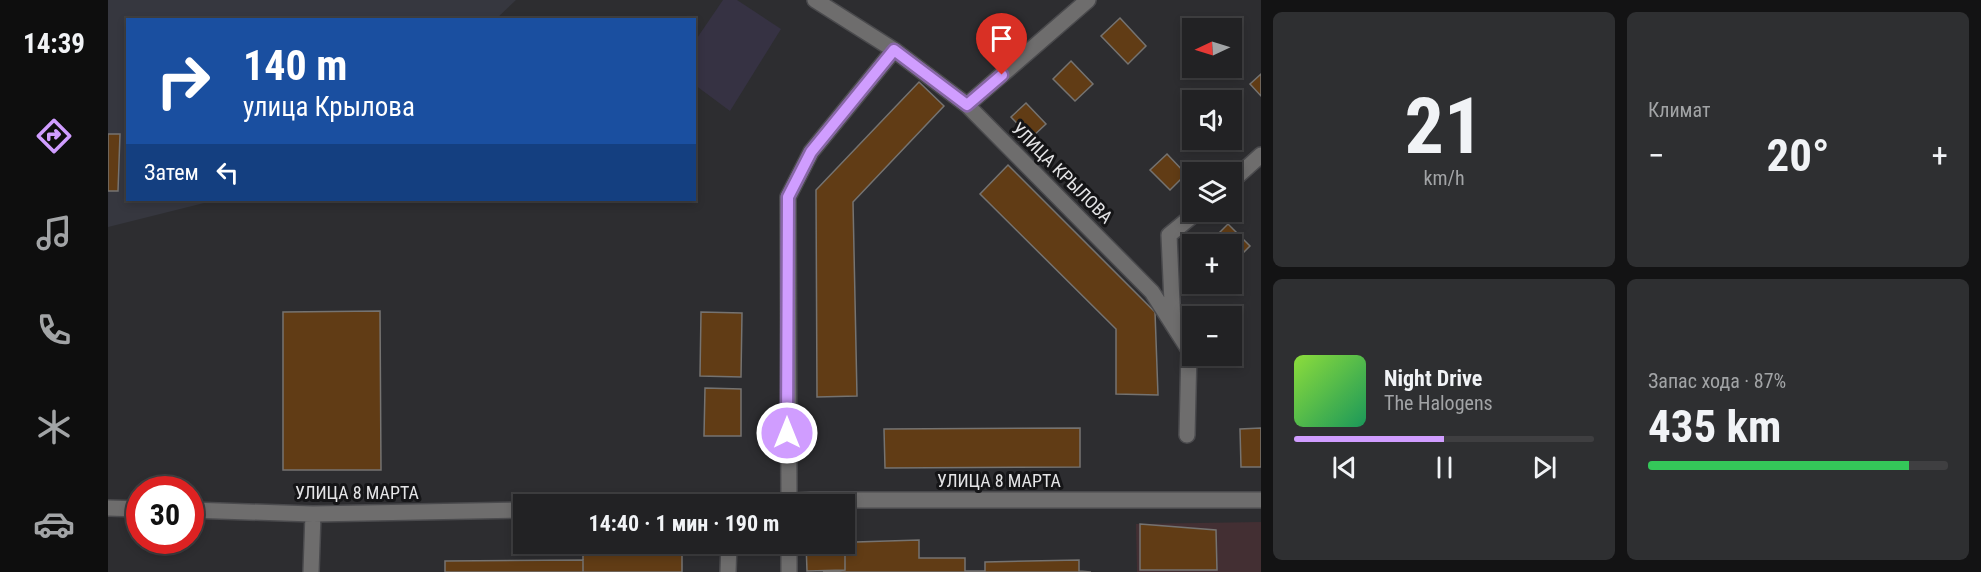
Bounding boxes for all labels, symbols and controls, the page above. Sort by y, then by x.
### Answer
pin [976,13,1027,75]
north arrow [1182,18,1242,78]
map controls [1182,18,1242,366]
icon: arrive [985,22,1018,55]
text: 14:39 [23,28,85,60]
text: 140 m [243,41,348,90]
icon: right [144,42,222,120]
text: 21 [1405,81,1483,172]
button: sound [1182,90,1242,150]
text: улица Крылова [243,91,415,123]
text: Климат [1648,98,1710,122]
icon: directions [33,115,75,157]
street label: УЛИЦА КРЫЛОВА [1008,118,1117,228]
text: 20° [1767,129,1830,182]
text: − [1648,136,1665,175]
text: + [1932,136,1948,175]
icon: left [211,156,244,189]
text: Затем [144,160,199,185]
button: layers [1182,162,1242,222]
text: km/h [1423,166,1465,190]
icon: music [33,212,75,254]
button: + [1182,234,1242,294]
button: − [1182,306,1242,366]
icon: phone [33,309,75,351]
text: Night Drive [1384,366,1482,391]
text: Запас хода · 87% [1648,369,1786,393]
text: The Halogens [1384,391,1493,415]
text: 435 km [1648,400,1781,453]
position arrow [755,401,819,465]
icon: climate [33,406,75,448]
icon: previous [1328,451,1361,484]
icon: pause [1428,451,1461,484]
icon: next [1528,451,1561,484]
street label: УЛИЦА 8 МАРТА [937,470,1062,491]
speed limit sign: 30 [126,476,204,554]
street label: УЛИЦА 8 МАРТА [295,482,420,503]
icon: car [33,503,75,545]
text: 14:40 · 1 мин · 190 m [589,511,779,536]

